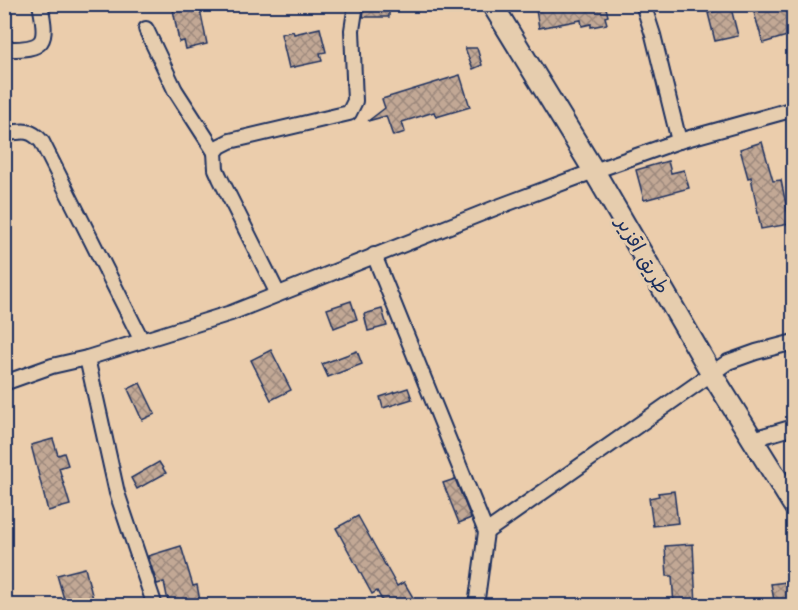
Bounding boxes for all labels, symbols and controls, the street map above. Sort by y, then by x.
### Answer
street label: طريق اقزير [610,211,674,298]

